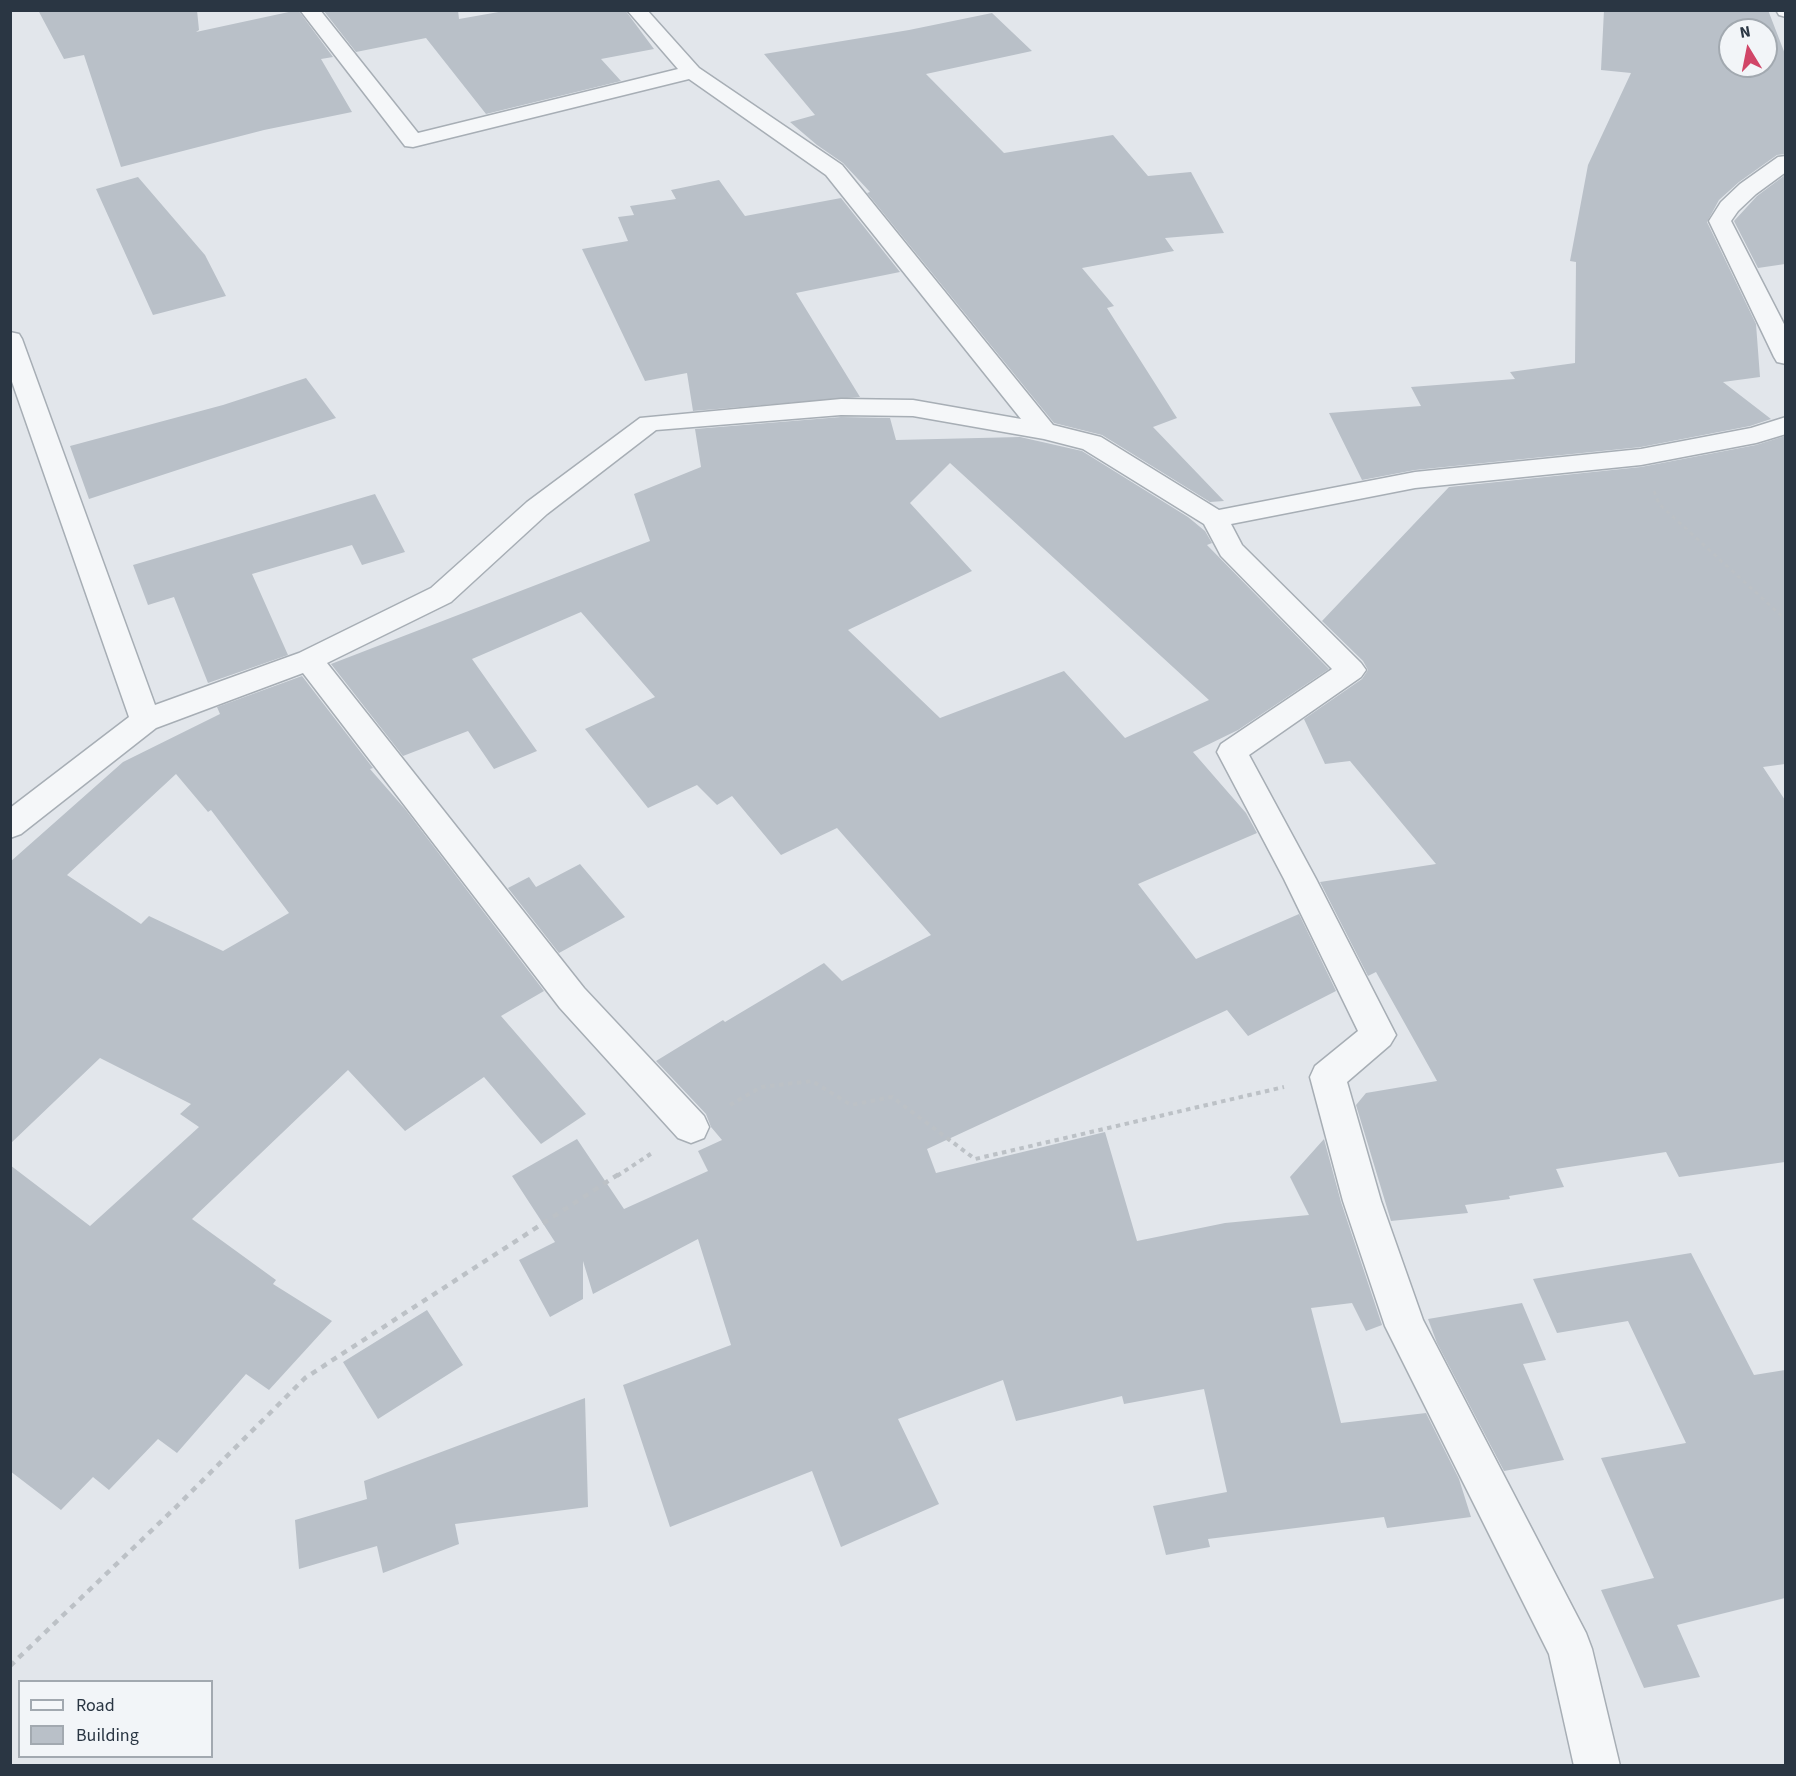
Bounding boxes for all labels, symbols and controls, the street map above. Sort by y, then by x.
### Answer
north arrow [1718,18,1778,78]
text: N [1738,20,1752,44]
legend [18,1680,213,1758]
text: Road [76,1693,115,1718]
text: Building [76,1723,139,1748]

